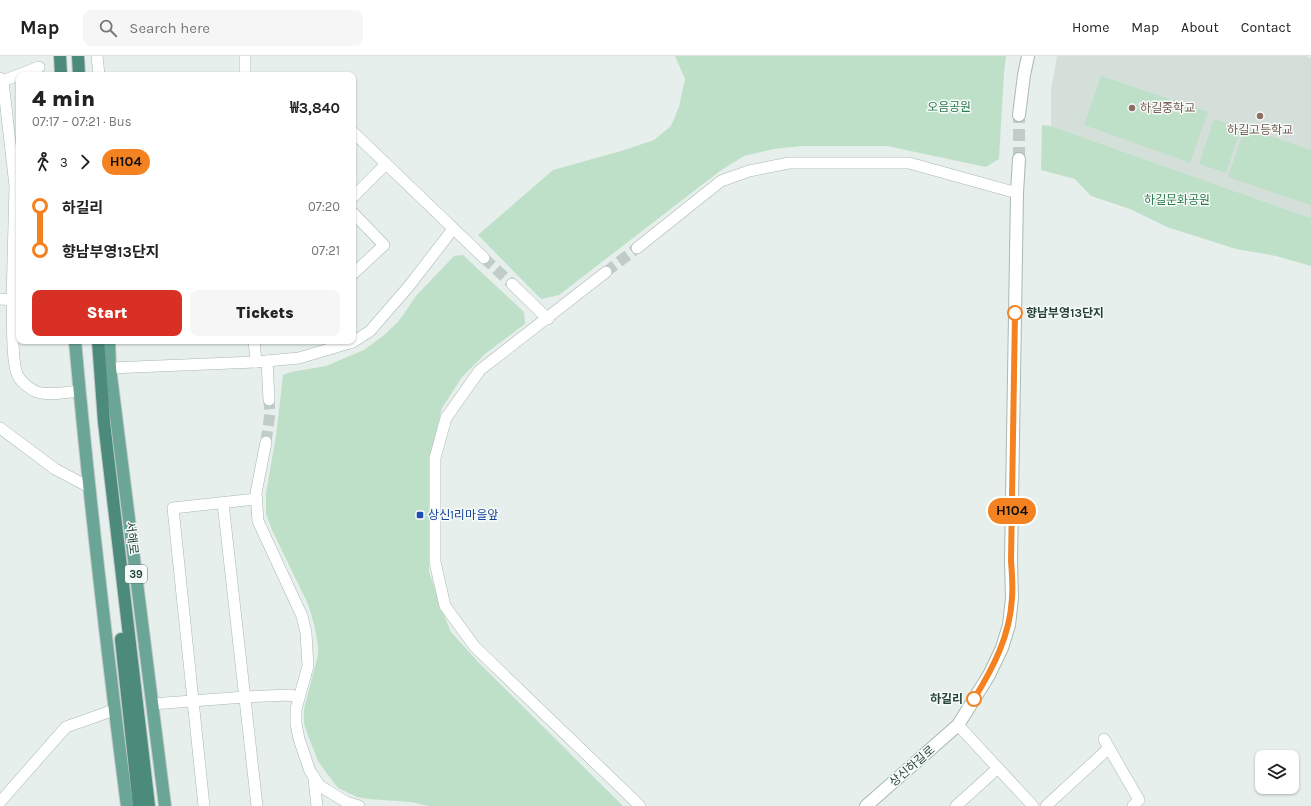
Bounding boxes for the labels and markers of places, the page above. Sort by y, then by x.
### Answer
place label: 하길중학교 [1140,101,1195,115]
marker: 하길중학교 [1127,103,1137,113]
marker: 하길고등학교 [1255,111,1265,121]
place label: 하길고등학교 [1227,123,1293,137]
marker: 향남부영13단지 [1007,305,1023,321]
place label: 향남부영13단지 [1026,306,1104,320]
place label: 상신1리마을앞 [428,508,498,522]
marker: 상신1리마을앞 [415,510,425,520]
marker: 하길리 [966,691,982,707]
place label: 하길리 [930,692,963,706]

